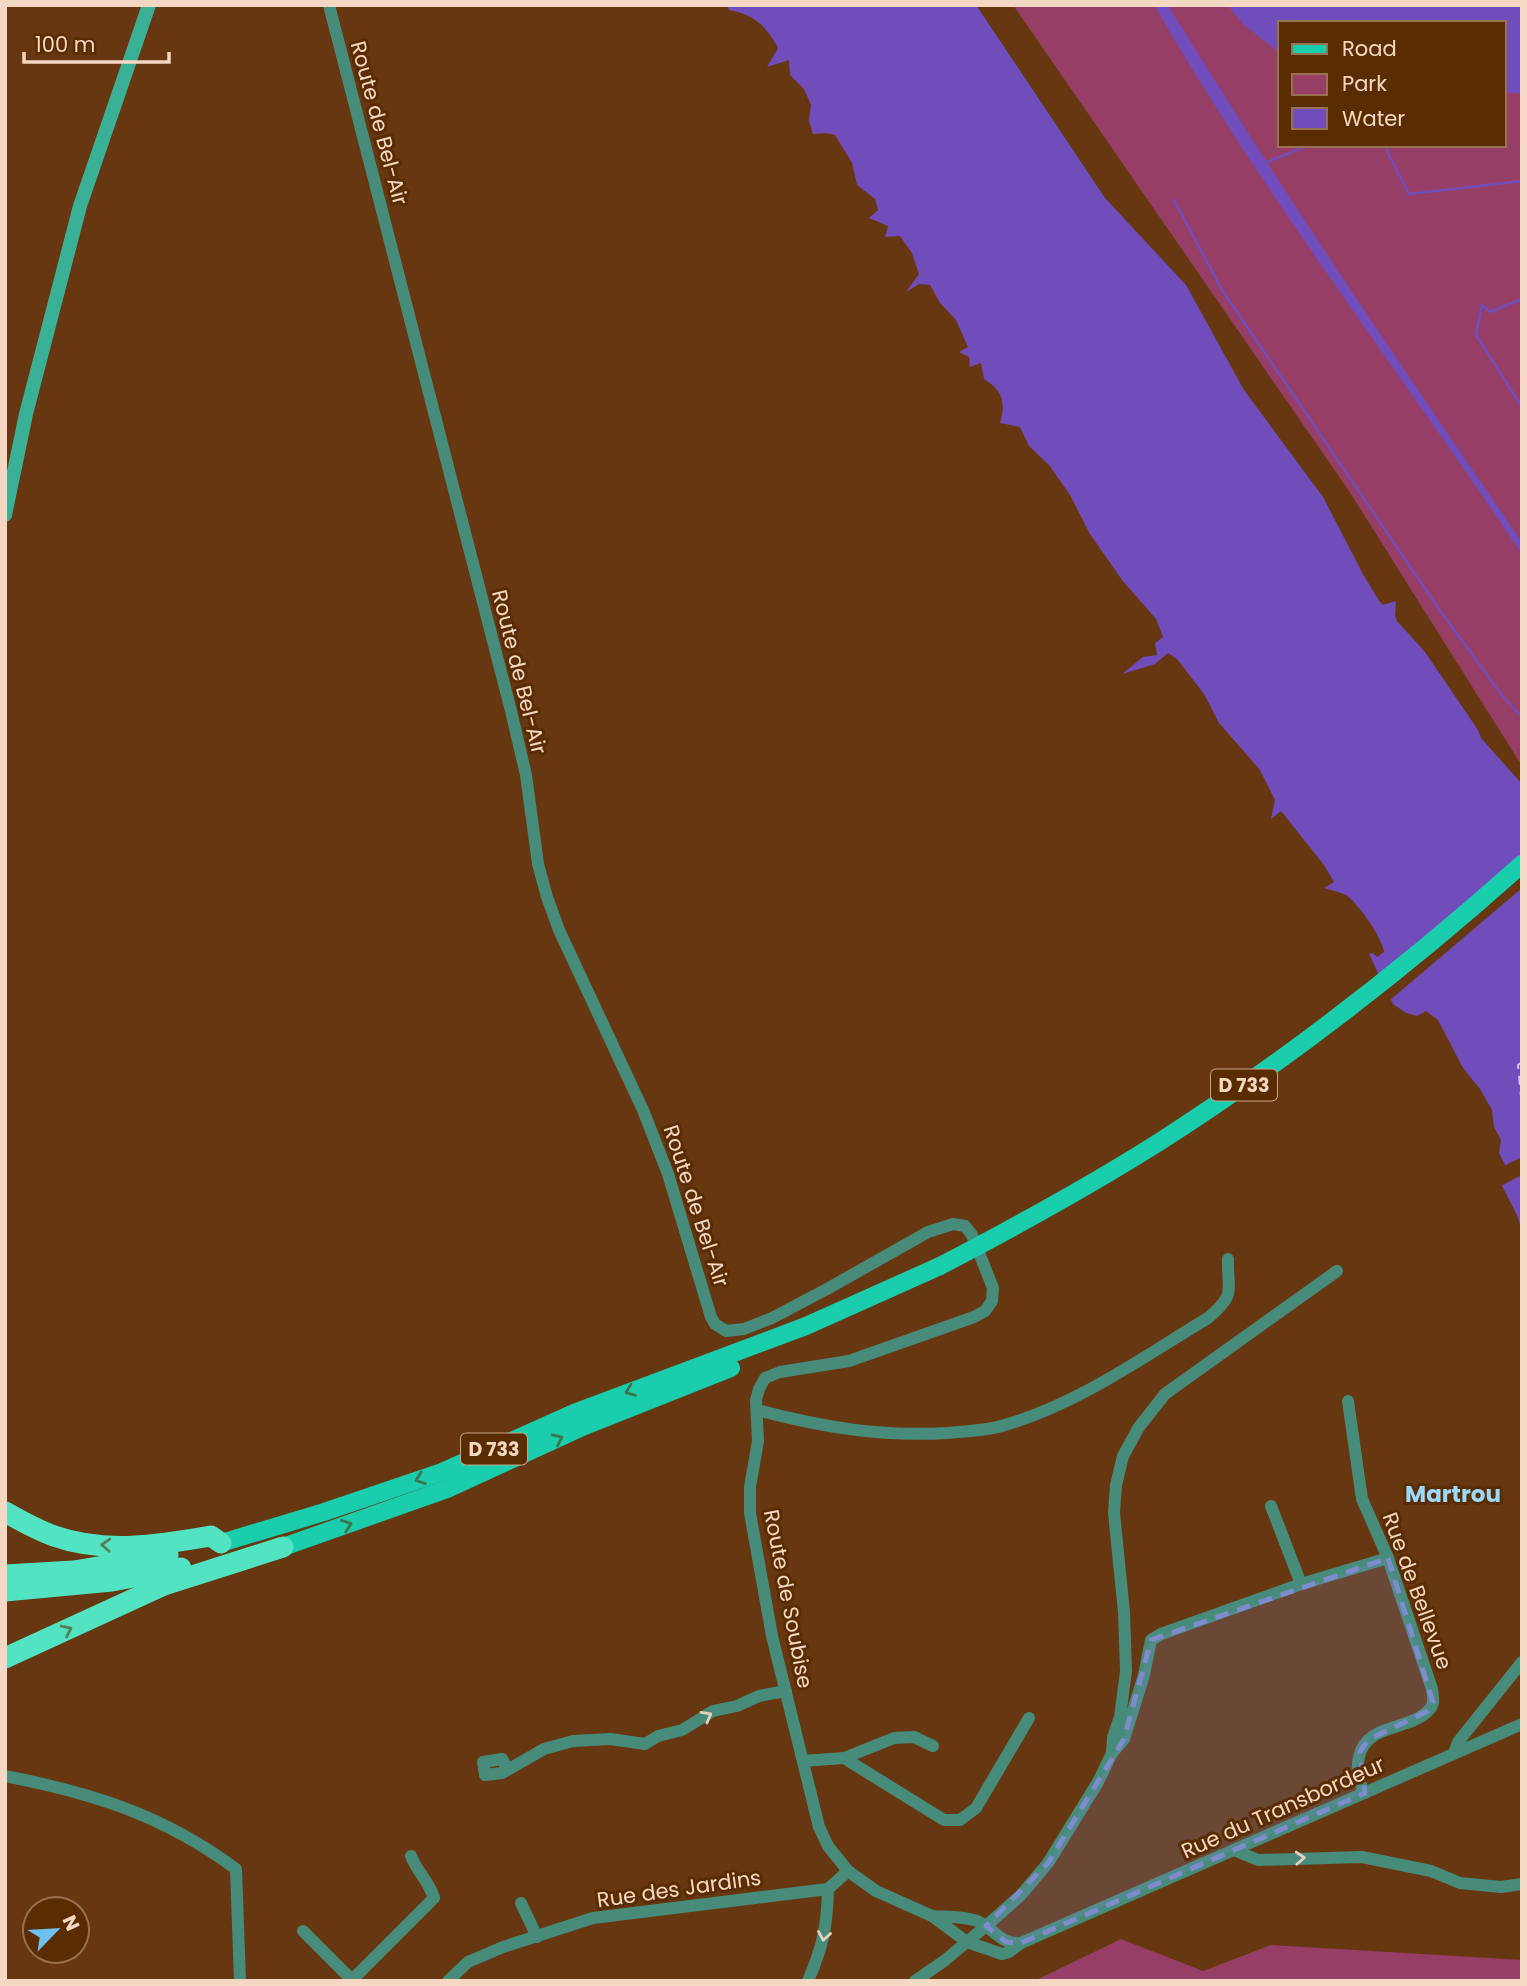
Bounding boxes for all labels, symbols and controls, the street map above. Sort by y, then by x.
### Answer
scale bar [24,21,170,65]
legend [1278,21,1506,147]
text: 100 m [35,30,95,59]
text: Road [1342,34,1397,63]
street label: Route de Bel-Air [344,38,415,208]
text: Park [1342,69,1387,98]
text: Water [1342,104,1405,133]
street label: Route de Bel-Air [485,587,554,757]
road number: D 733 [1211,1070,1277,1100]
street label: Route de Bel-Air [657,1121,736,1291]
one-way arrow [625,1383,637,1397]
one-way arrow [551,1433,563,1447]
road number: D 733 [461,1434,527,1464]
one-way arrow [415,1471,427,1485]
district label: Martrou [1405,1478,1501,1510]
street label: Route de Soubise [757,1507,820,1691]
street label: Rue de Bellevue [1376,1508,1459,1673]
one-way arrow [341,1519,353,1533]
one-way arrow [101,1538,112,1553]
one-way arrow [60,1624,72,1638]
one-way arrow [699,1710,712,1724]
street label: Rue du Transbordeur [1176,1750,1389,1865]
one-way arrow [1295,1850,1306,1865]
street label: Rue des Jardins [595,1863,763,1914]
north arrow [21,1895,91,1965]
text: N [56,1911,86,1935]
one-way arrow [817,1930,832,1942]

